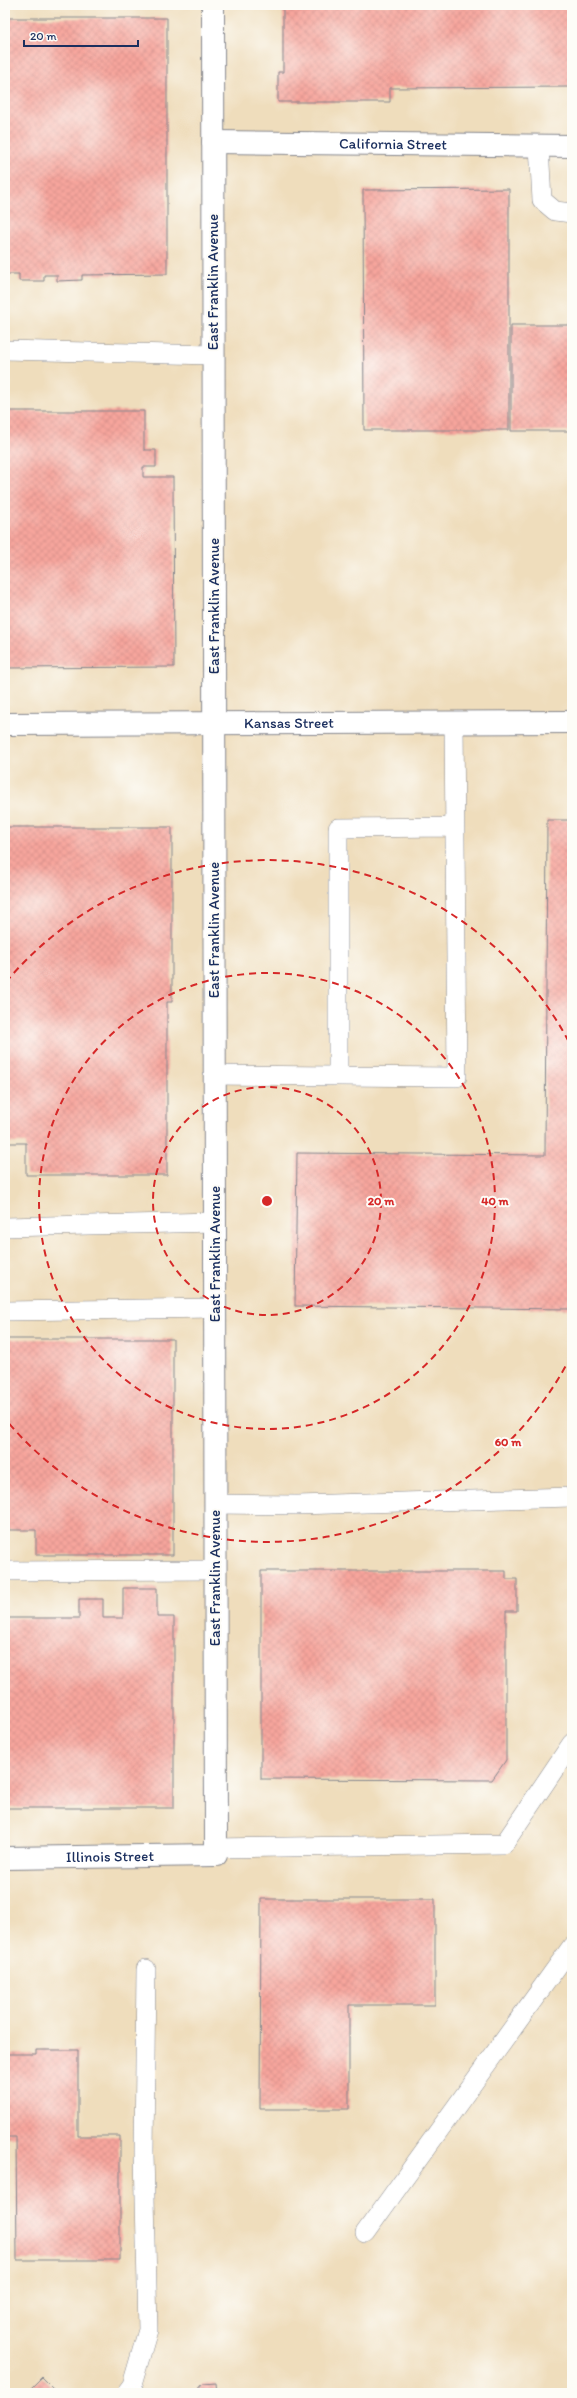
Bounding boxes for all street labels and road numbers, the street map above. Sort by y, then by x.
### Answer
street label: California Street [339,134,447,154]
street label: East Franklin Avenue [204,214,222,350]
street label: East Franklin Avenue [205,538,223,674]
street label: Kansas Street [244,714,334,732]
street label: East Franklin Avenue [205,862,223,998]
street label: East Franklin Avenue [206,1186,224,1322]
street label: East Franklin Avenue [206,1510,224,1646]
street label: Illinois Street [66,1847,154,1866]

